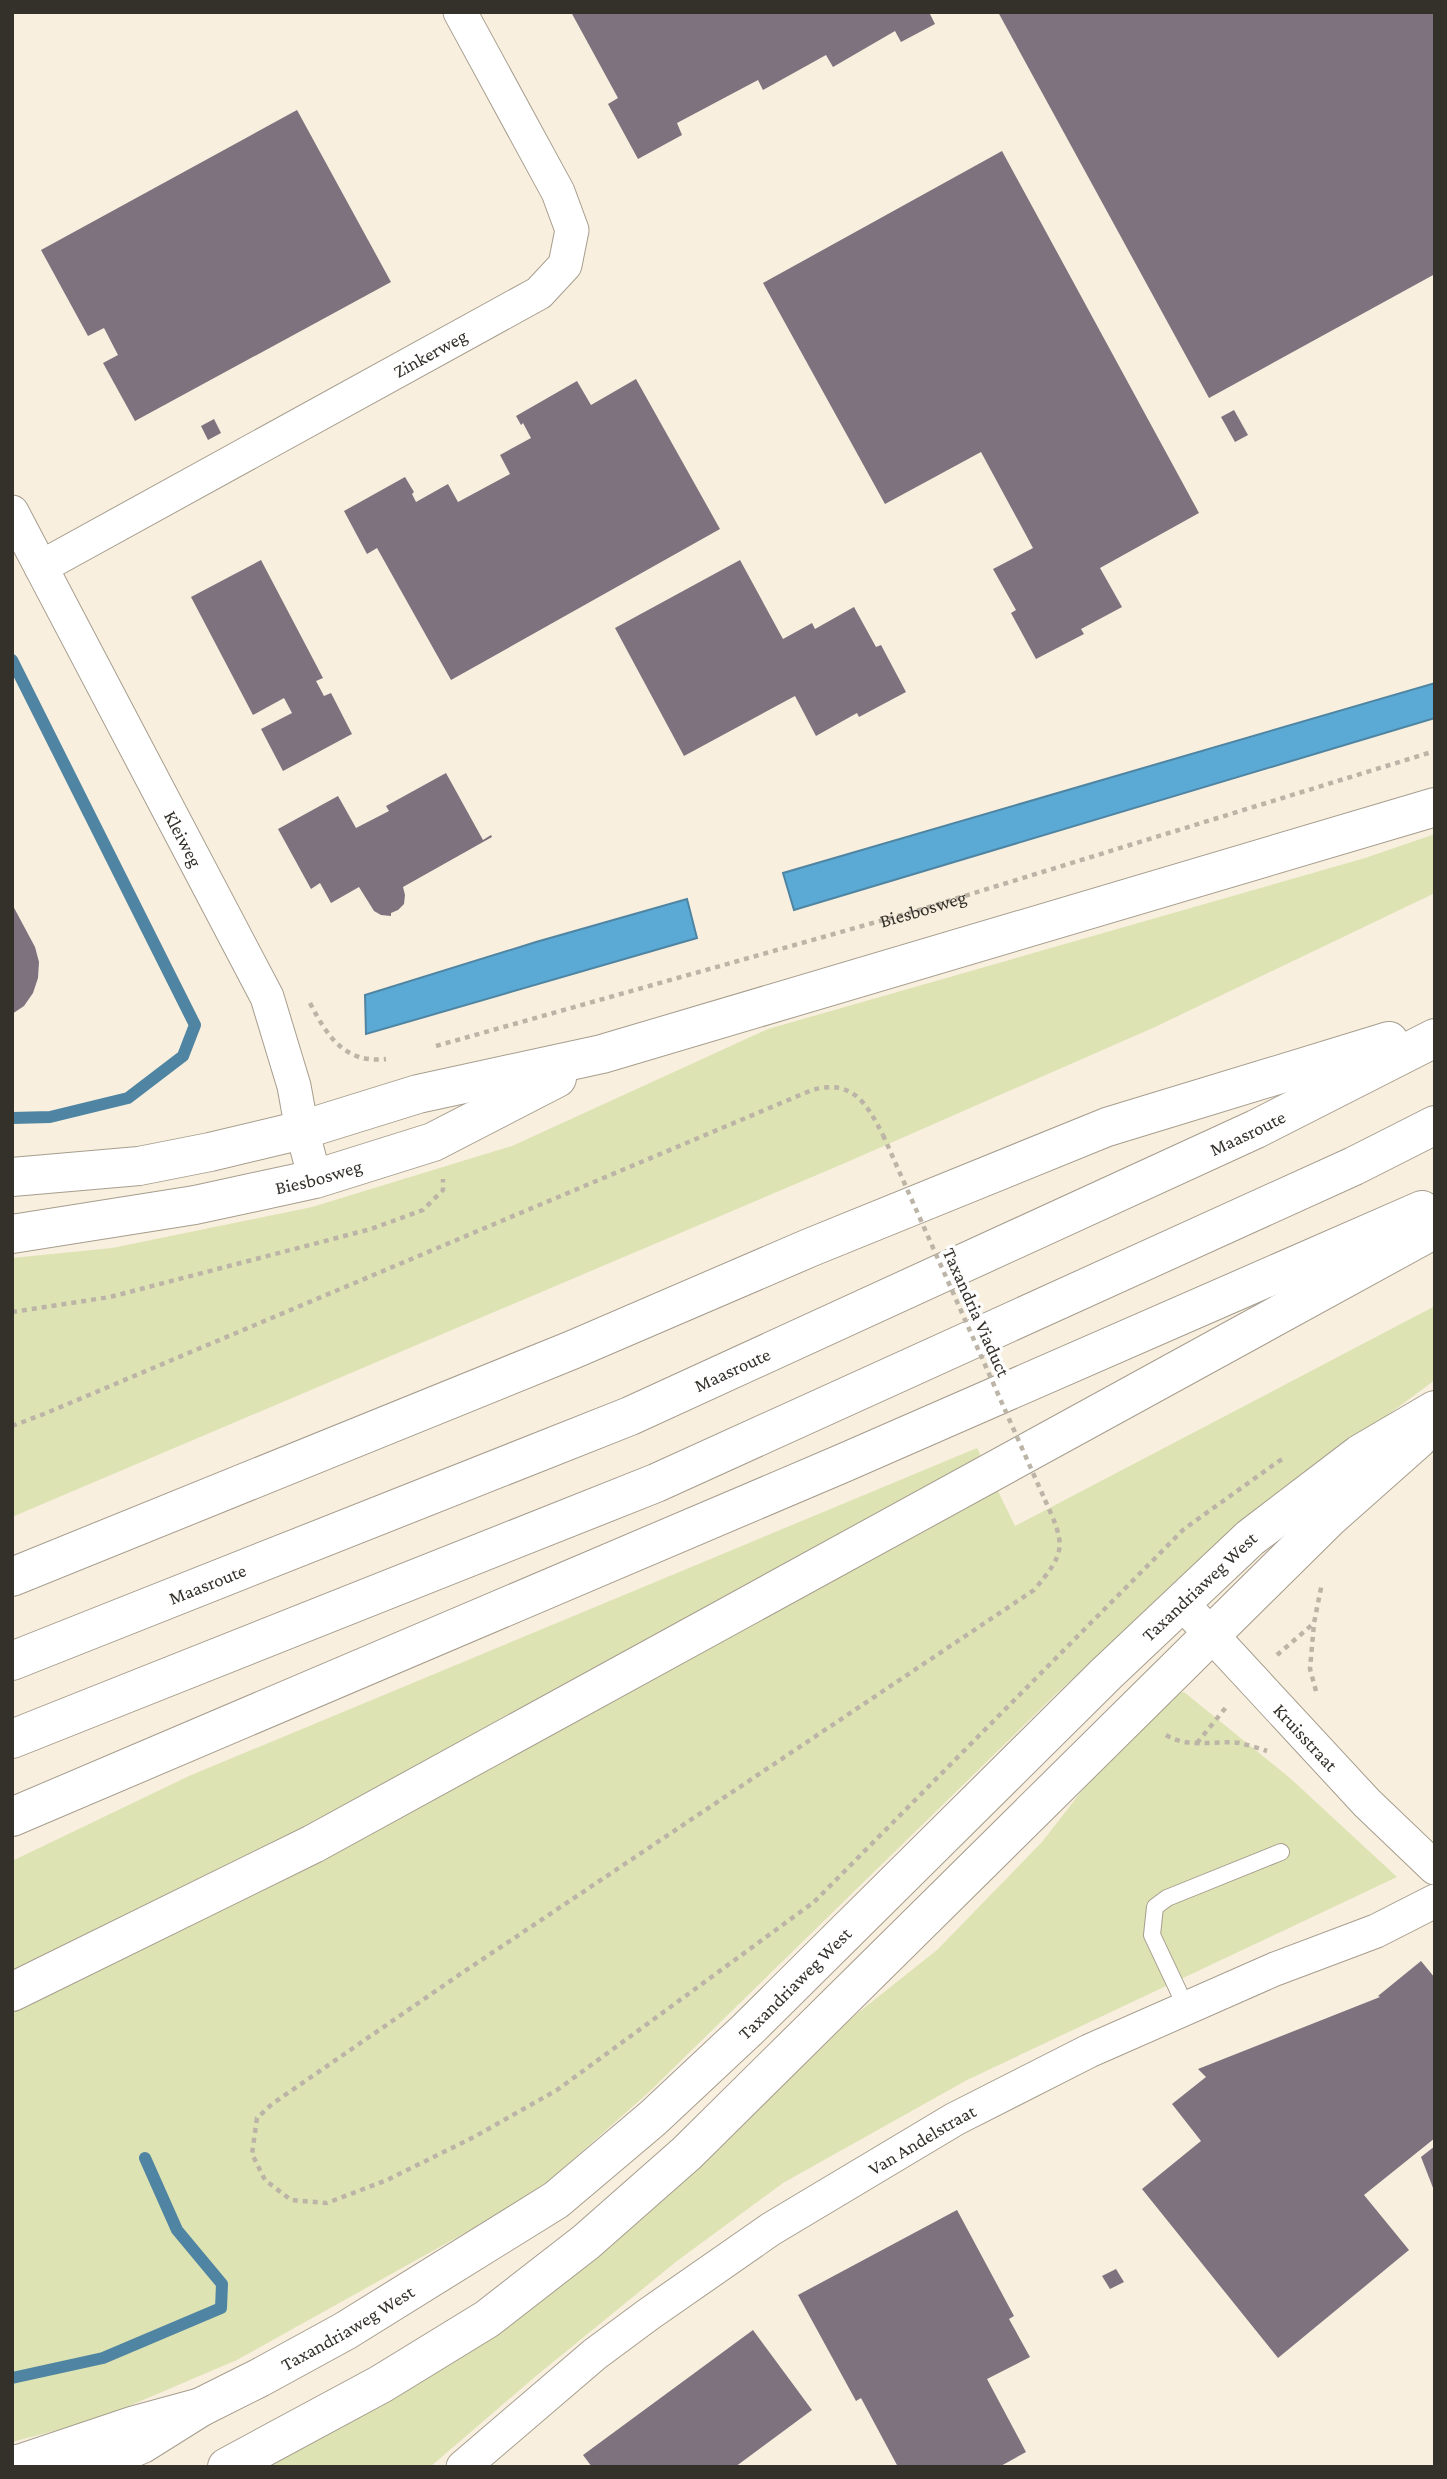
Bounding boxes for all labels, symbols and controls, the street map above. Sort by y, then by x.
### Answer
street label: Zinkerweg [390,325,471,382]
street label: Kleiweg [160,807,207,871]
street label: Biesbosweg [877,886,969,932]
street label: Maasroute [1206,1106,1289,1160]
street label: Biesbosweg [273,1155,365,1198]
street label: Taxandria Viaduct [939,1244,1015,1381]
street label: Maasroute [691,1343,774,1396]
street label: Taxandriaweg West [1138,1526,1261,1646]
street label: Maasroute [166,1559,249,1609]
street label: Kruisstraat [1269,1699,1342,1776]
street label: Taxandriaweg West [734,1923,856,2044]
street label: Van Andelstraat [864,2100,980,2180]
street label: Taxandriaweg West [277,2280,418,2375]

